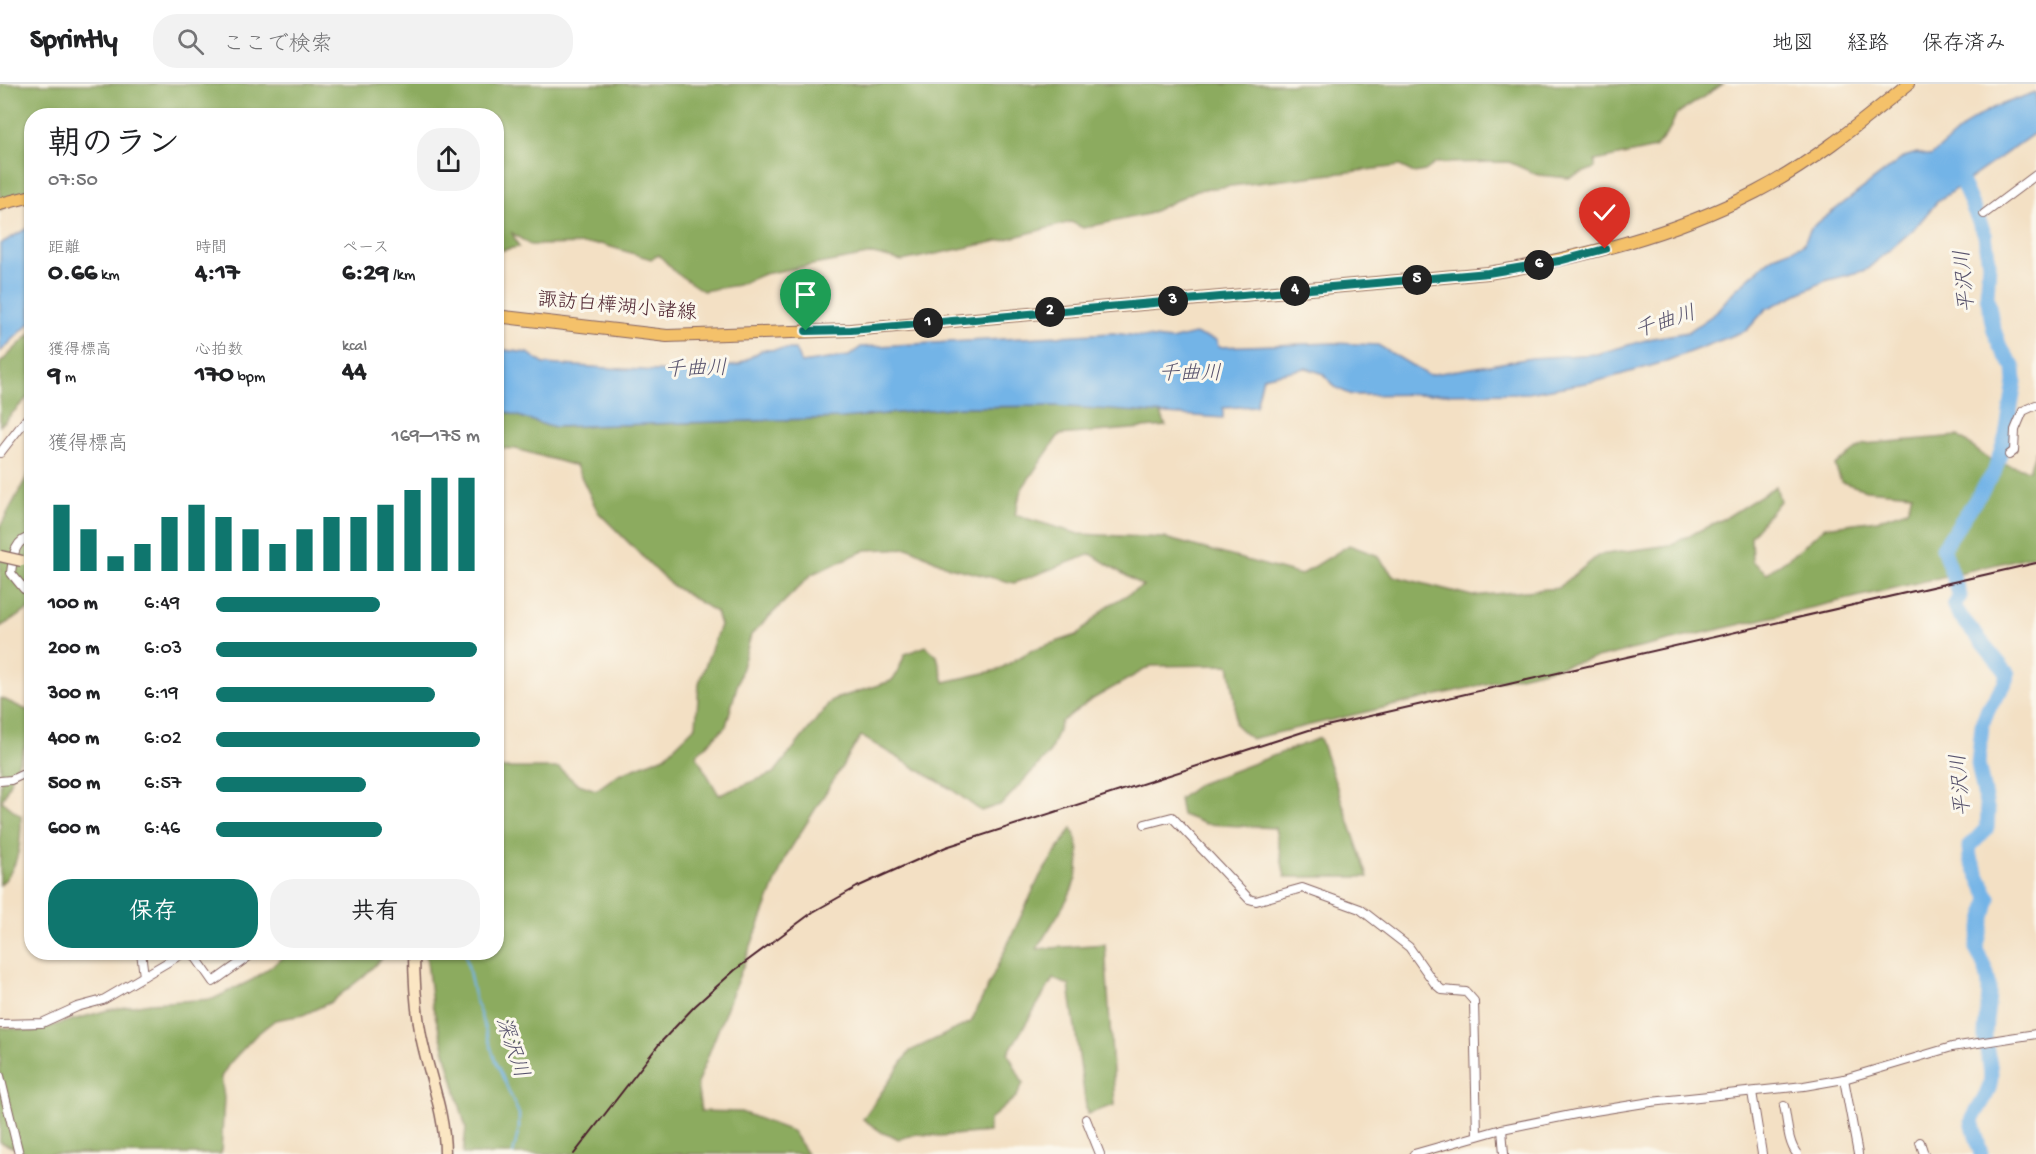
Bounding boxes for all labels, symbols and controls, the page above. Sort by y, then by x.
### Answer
search box [153,14,573,68]
text: Sprintly [30,25,117,58]
icon: search [174,25,207,58]
text: ここで検索 [222,33,332,59]
text: 地図 [1772,33,1814,58]
text: 経路 [1847,33,1889,58]
text: 保存済み [1922,33,2006,58]
text: 朝のラン [48,128,180,166]
button: share [417,128,480,191]
text: 07:50 [48,170,98,193]
pin [1579,187,1630,249]
icon: check [1588,196,1621,229]
text: 距離 [48,240,80,259]
text: 時間 [195,240,227,259]
text: ペース [342,240,389,259]
water label: 平沢川 [1951,249,1982,314]
pin: 6 [1524,250,1554,280]
text: 6 [1535,255,1543,274]
text: 0.66 [48,259,97,290]
text: 4:17 [195,259,239,290]
text: 6:29 [342,259,389,290]
pin: 5 [1402,265,1432,295]
text: km [97,267,120,286]
text: /km [389,267,415,286]
pin [780,269,831,331]
text: 5 [1413,270,1421,289]
pin: 4 [1280,276,1310,306]
icon: arrive [789,278,822,311]
text: 4 [1291,281,1299,300]
pin: 3 [1158,286,1188,316]
street label: 諏訪白樺湖小諸線 [536,288,698,326]
text: 3 [1169,291,1177,310]
pin: 2 [1035,297,1065,327]
water label: 千曲川 [1632,301,1700,346]
text: 2 [1046,302,1054,321]
pin: 1 [913,308,943,338]
text: 1 [925,313,931,332]
text: kcal [342,338,367,357]
text: 獲得標高 [48,342,112,361]
text: 心拍数 [195,342,243,361]
water label: 千曲川 [664,356,728,385]
text: 44 [342,357,367,388]
text: 9 [48,361,61,392]
text: 170 [195,361,234,392]
water label: 千曲川 [1159,362,1222,388]
text: m [61,369,76,388]
text: bpm [234,369,265,388]
text: 169–175 m [392,426,480,449]
text: 獲得標高 [48,434,128,457]
text: 100 m [48,593,98,616]
text: 6:49 [144,593,180,616]
text: 200 m [48,638,99,661]
text: 6:03 [144,638,182,661]
text: 300 m [48,683,100,706]
text: 6:19 [144,683,179,706]
text: 400 m [48,728,99,751]
text: 6:02 [144,728,182,751]
water label: 平沢川 [1947,753,1978,818]
text: 500 m [48,773,100,796]
text: 6:57 [144,773,181,796]
text: 600 m [48,818,100,841]
text: 6:46 [144,818,180,841]
button: 保存 [48,879,258,948]
button: 共有 [270,879,480,948]
water label: 深沢川 [488,1014,533,1082]

